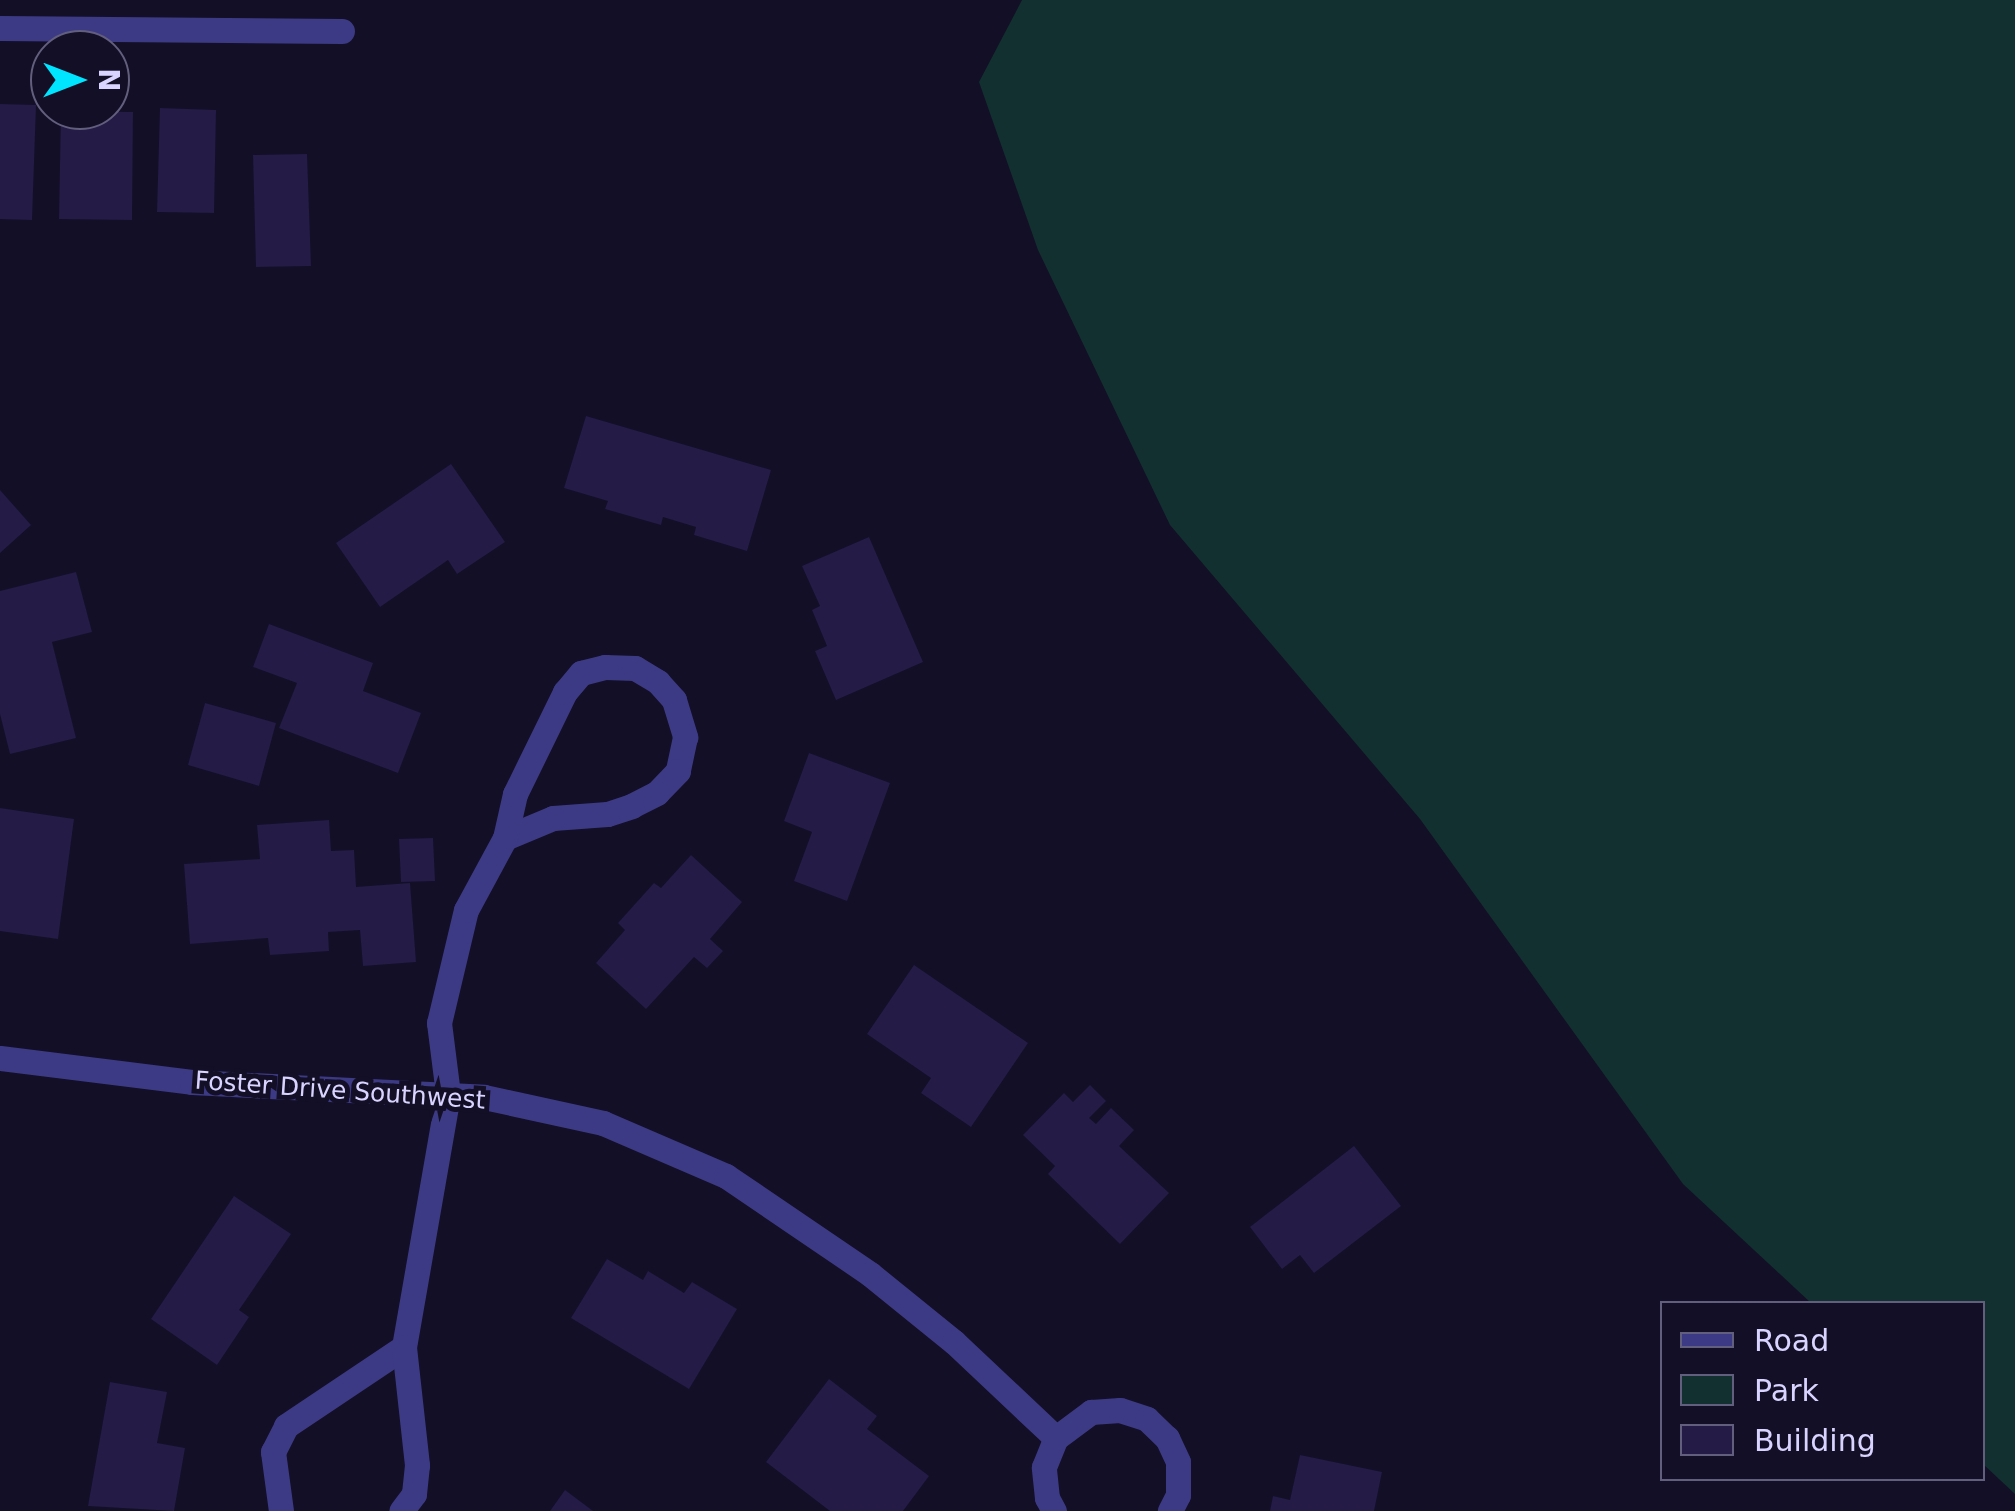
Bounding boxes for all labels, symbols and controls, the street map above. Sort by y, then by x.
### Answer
north arrow [30,30,130,130]
text: N [92,68,125,92]
street label: Foster Drive Southwest [194,1066,486,1116]
legend [1660,1301,1985,1481]
text: Road [1754,1323,1829,1358]
text: Park [1754,1373,1819,1408]
text: Building [1754,1423,1876,1458]

